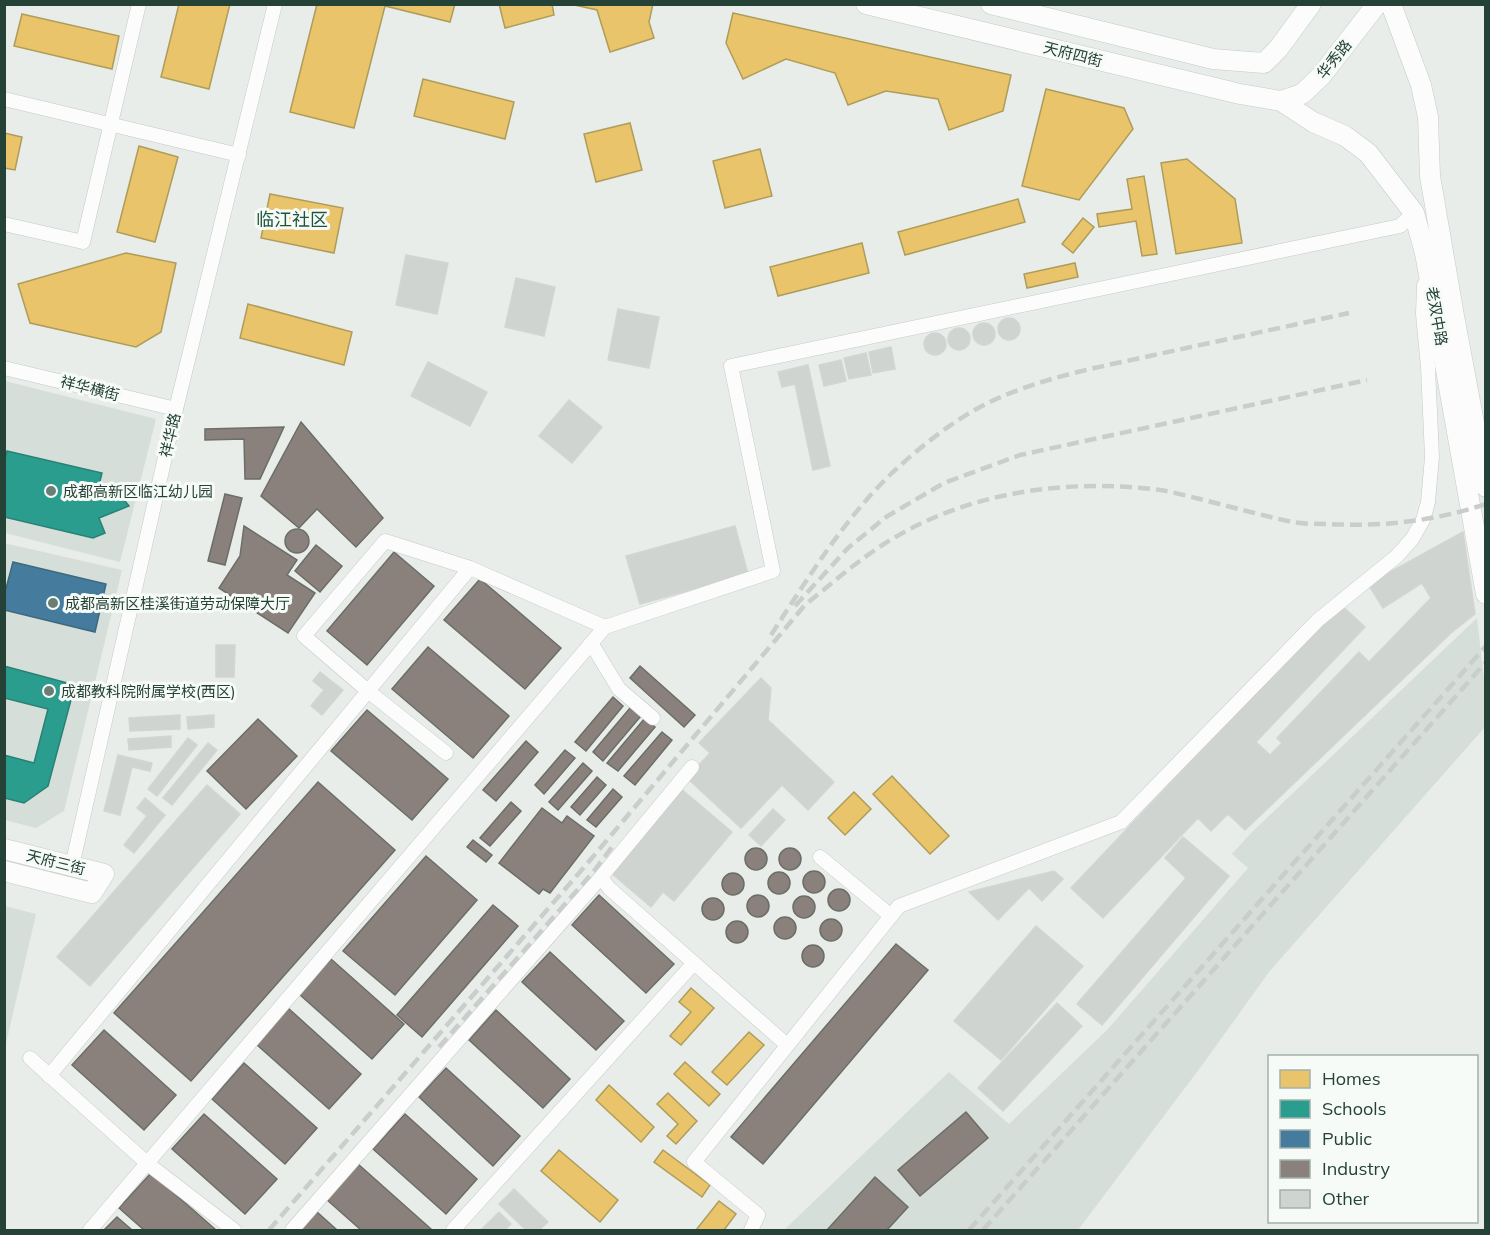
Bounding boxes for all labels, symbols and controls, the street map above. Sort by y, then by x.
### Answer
street label: 华秀路 [1312,36,1356,82]
street label: 天府四街 [1042,38,1104,70]
district label: 临江社区 [256,208,328,231]
street label: 老双中路 [1422,285,1452,347]
street label: 祥华横街 [59,372,121,404]
street label: 祥华路 [156,411,184,459]
place label: 成都高新区临江幼儿园 [63,482,213,501]
marker: 成都高新区临江幼儿园 [44,484,58,498]
place label: 成都高新区桂溪街道劳动保障大厅 [65,594,290,613]
marker: 成都高新区桂溪街道劳动保障大厅 [46,596,60,610]
place label: 成都教科院附属学校(西区) [61,682,236,701]
marker: 成都教科院附属学校(西区) [42,684,56,698]
street label: 天府三街 [25,846,87,878]
legend [1268,1055,1478,1223]
text: Homes [1322,1067,1381,1090]
text: Schools [1322,1097,1387,1120]
text: Public [1322,1127,1372,1150]
text: Industry [1322,1157,1391,1180]
text: Other [1322,1187,1370,1210]

